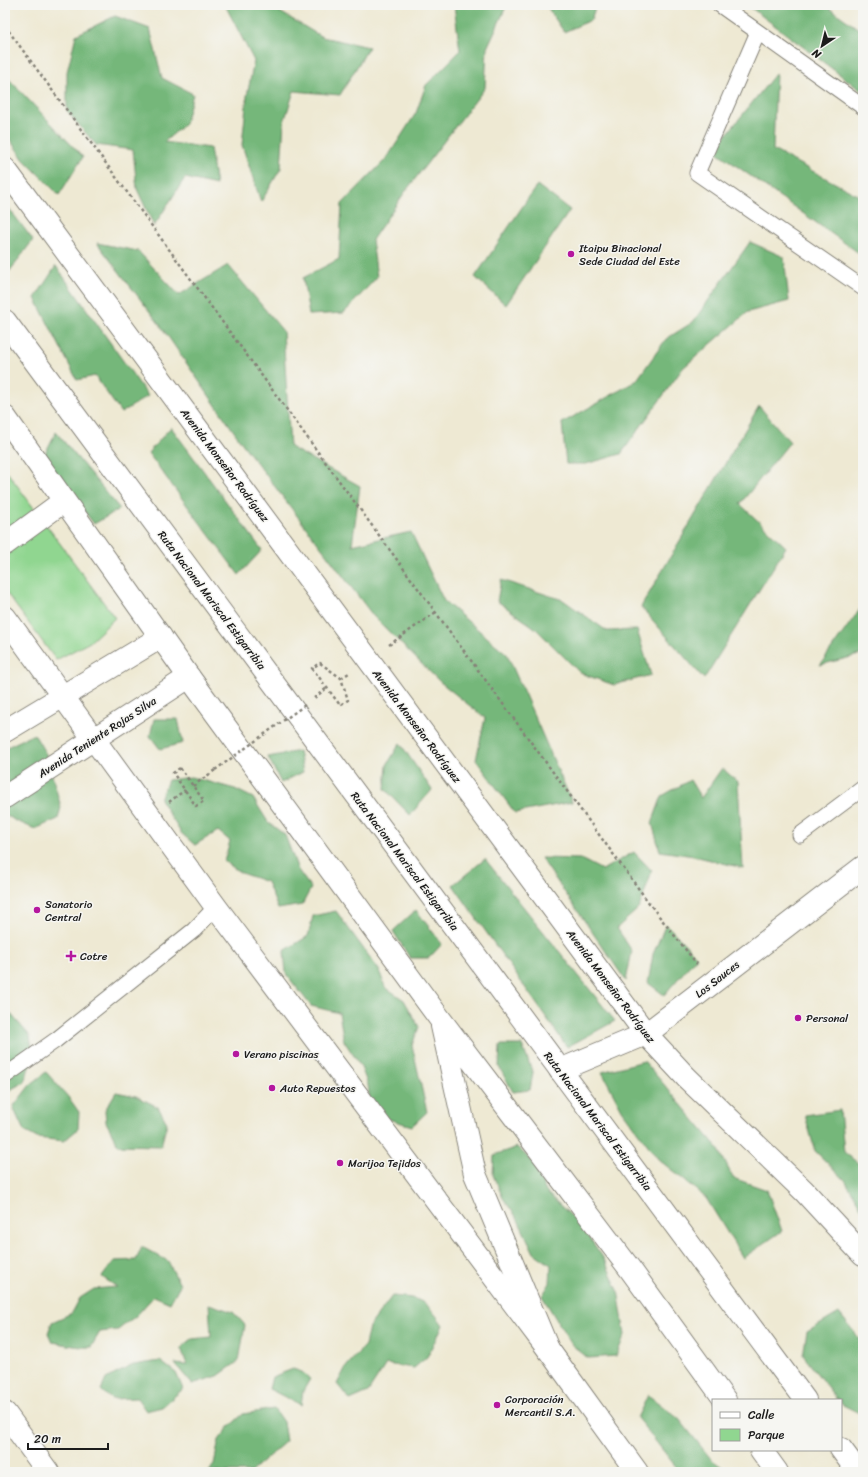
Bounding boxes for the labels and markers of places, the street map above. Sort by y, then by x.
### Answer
place label: Itaipu Binacional Sede Ciudad del Este [578,239,680,271]
marker: Itaipu Binacional Sede Ciudad del Este [566,249,576,259]
place label: Sanatorio Central [45,895,93,927]
marker: Sanatorio Central [32,905,42,915]
place label: Cotre [80,947,108,966]
marker: Cotre [65,950,77,962]
place label: Personal [806,1009,849,1028]
marker: Personal [793,1013,803,1023]
place label: Verano piscinas [244,1045,319,1064]
marker: Verano piscinas [231,1049,241,1059]
place label: Auto Repuestos [279,1079,356,1098]
marker: Auto Repuestos [267,1083,277,1093]
place label: Marijoa Tejidos [348,1154,422,1173]
marker: Marijoa Tejidos [335,1158,345,1168]
place label: Corporación Mercantil S.A. [505,1390,576,1422]
marker: Corporación Mercantil S.A. [492,1400,502,1410]

